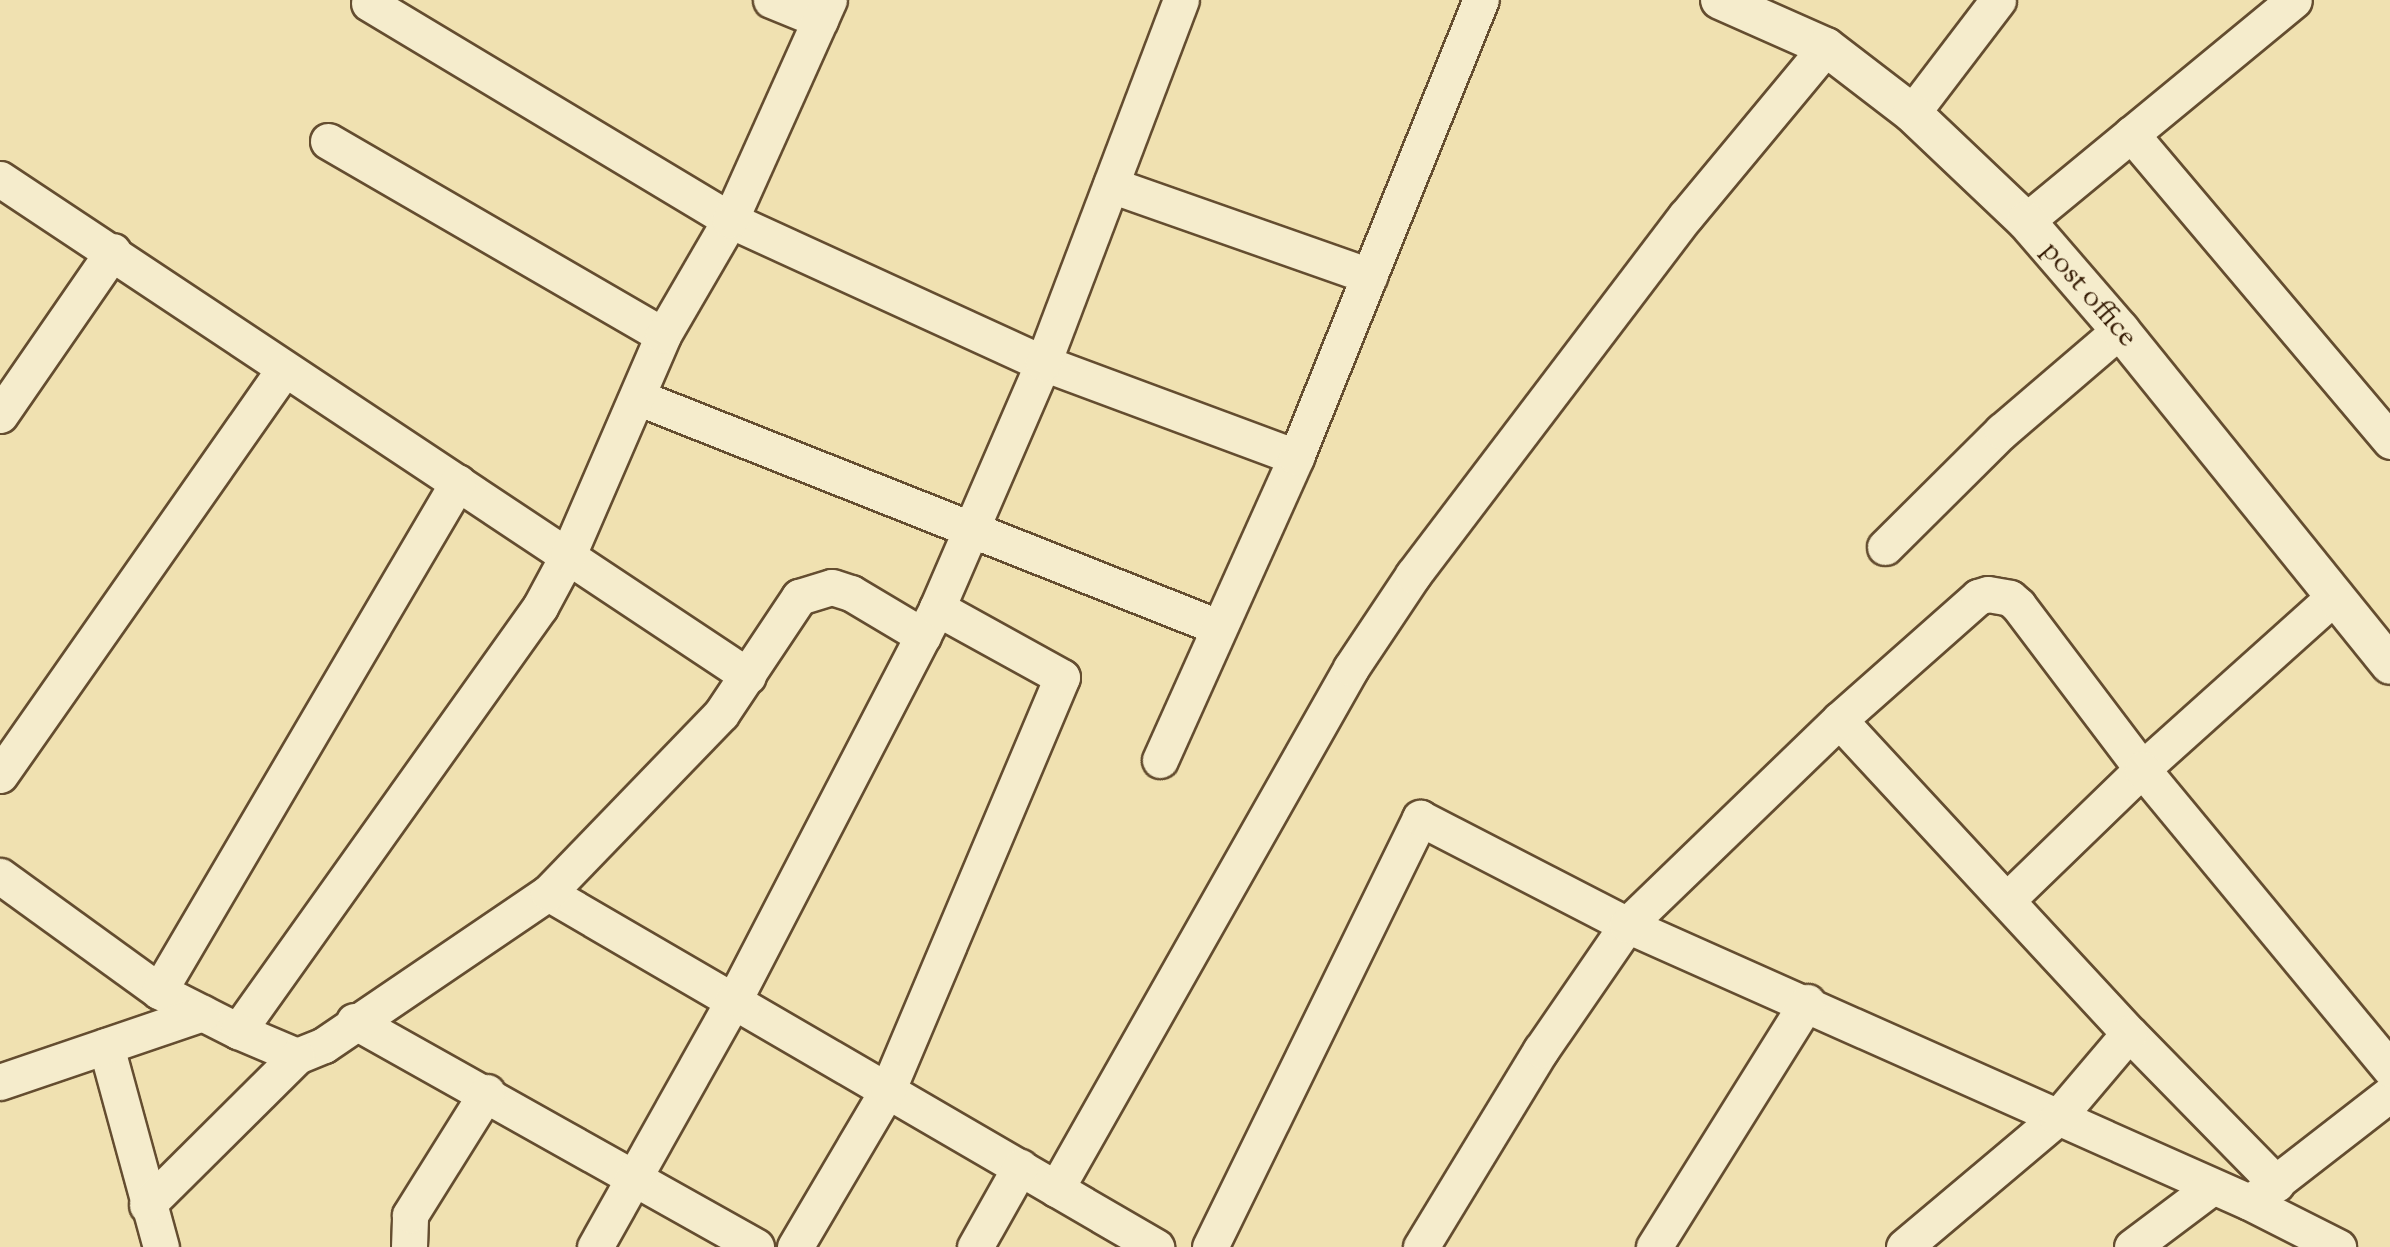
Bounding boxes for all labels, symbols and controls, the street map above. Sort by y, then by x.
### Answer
street label: post office [2032,234,2144,356]

